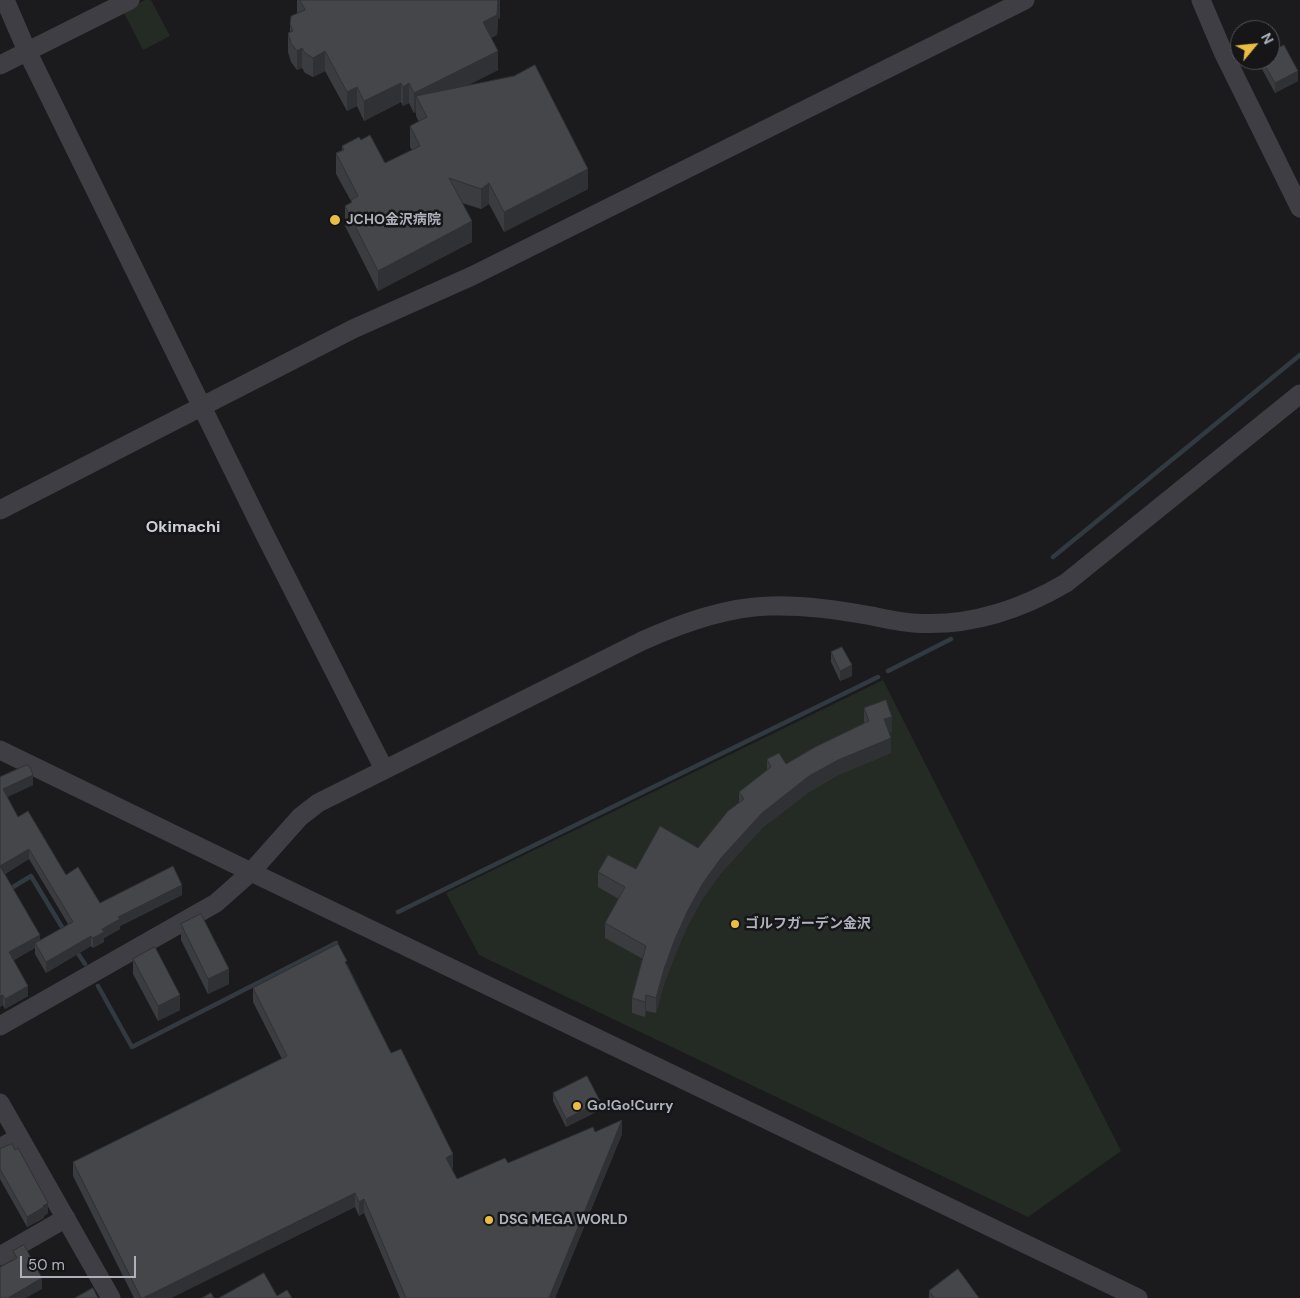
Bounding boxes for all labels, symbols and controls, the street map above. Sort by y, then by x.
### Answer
north arrow [1230,20,1280,70]
text: N [1257,30,1278,47]
place label: JCHO金沢病院 [346,212,441,228]
marker: JCHO金沢病院 [328,213,342,227]
district label: Okimachi [146,518,220,538]
place label: ゴルフガーデン金沢 [745,916,871,932]
marker: ゴルフガーデン金沢 [729,918,741,930]
place label: Go!Go!Curry [587,1098,673,1114]
marker: Go!Go!Curry [571,1100,583,1112]
place label: DSG MEGA WORLD [499,1212,628,1228]
marker: DSG MEGA WORLD [483,1214,495,1226]
scale bar [22,1246,139,1278]
text: 50 m [28,1255,65,1275]

